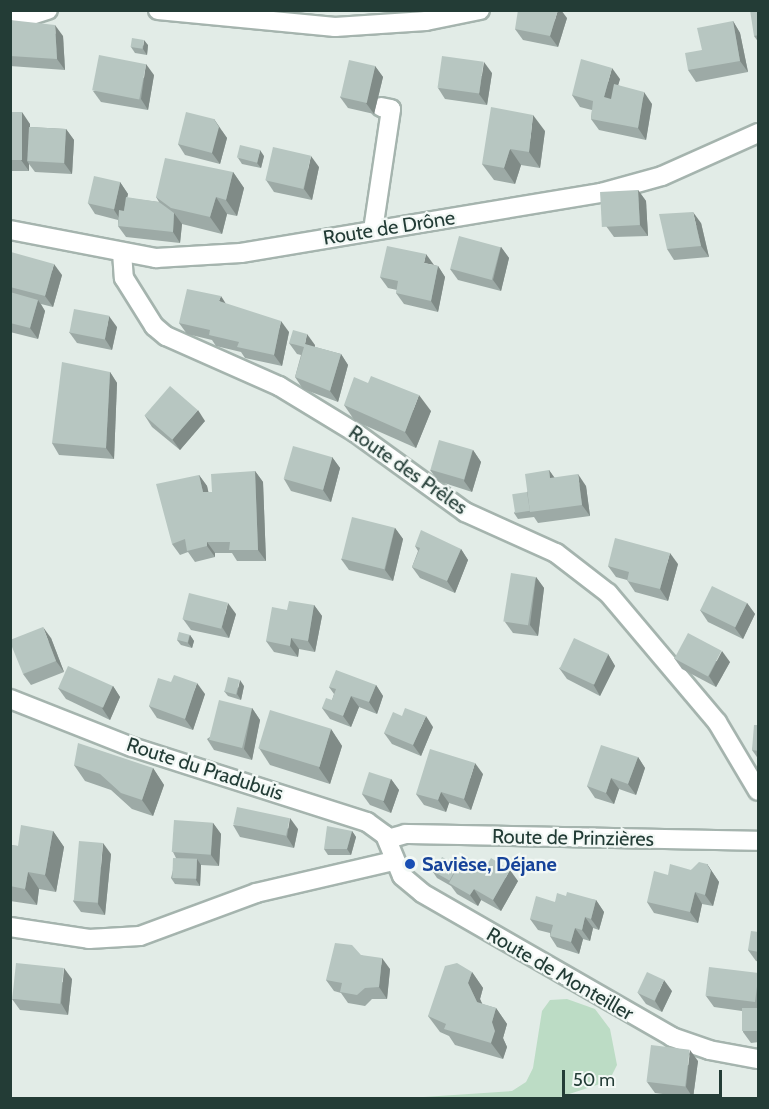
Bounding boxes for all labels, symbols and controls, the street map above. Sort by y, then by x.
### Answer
street label: Route de Drône [321,206,457,250]
street label: Route des Prêles [344,420,472,520]
street label: Route du Pradubuis [124,732,286,806]
street label: Route de Prinzières [492,825,654,851]
place label: Savièse, Déjane [422,852,557,876]
marker: Savièse, Déjane [403,857,417,871]
street label: Route de Monteiller [482,922,638,1026]
scale bar [565,1058,726,1096]
text: 50 m [573,1069,615,1091]

